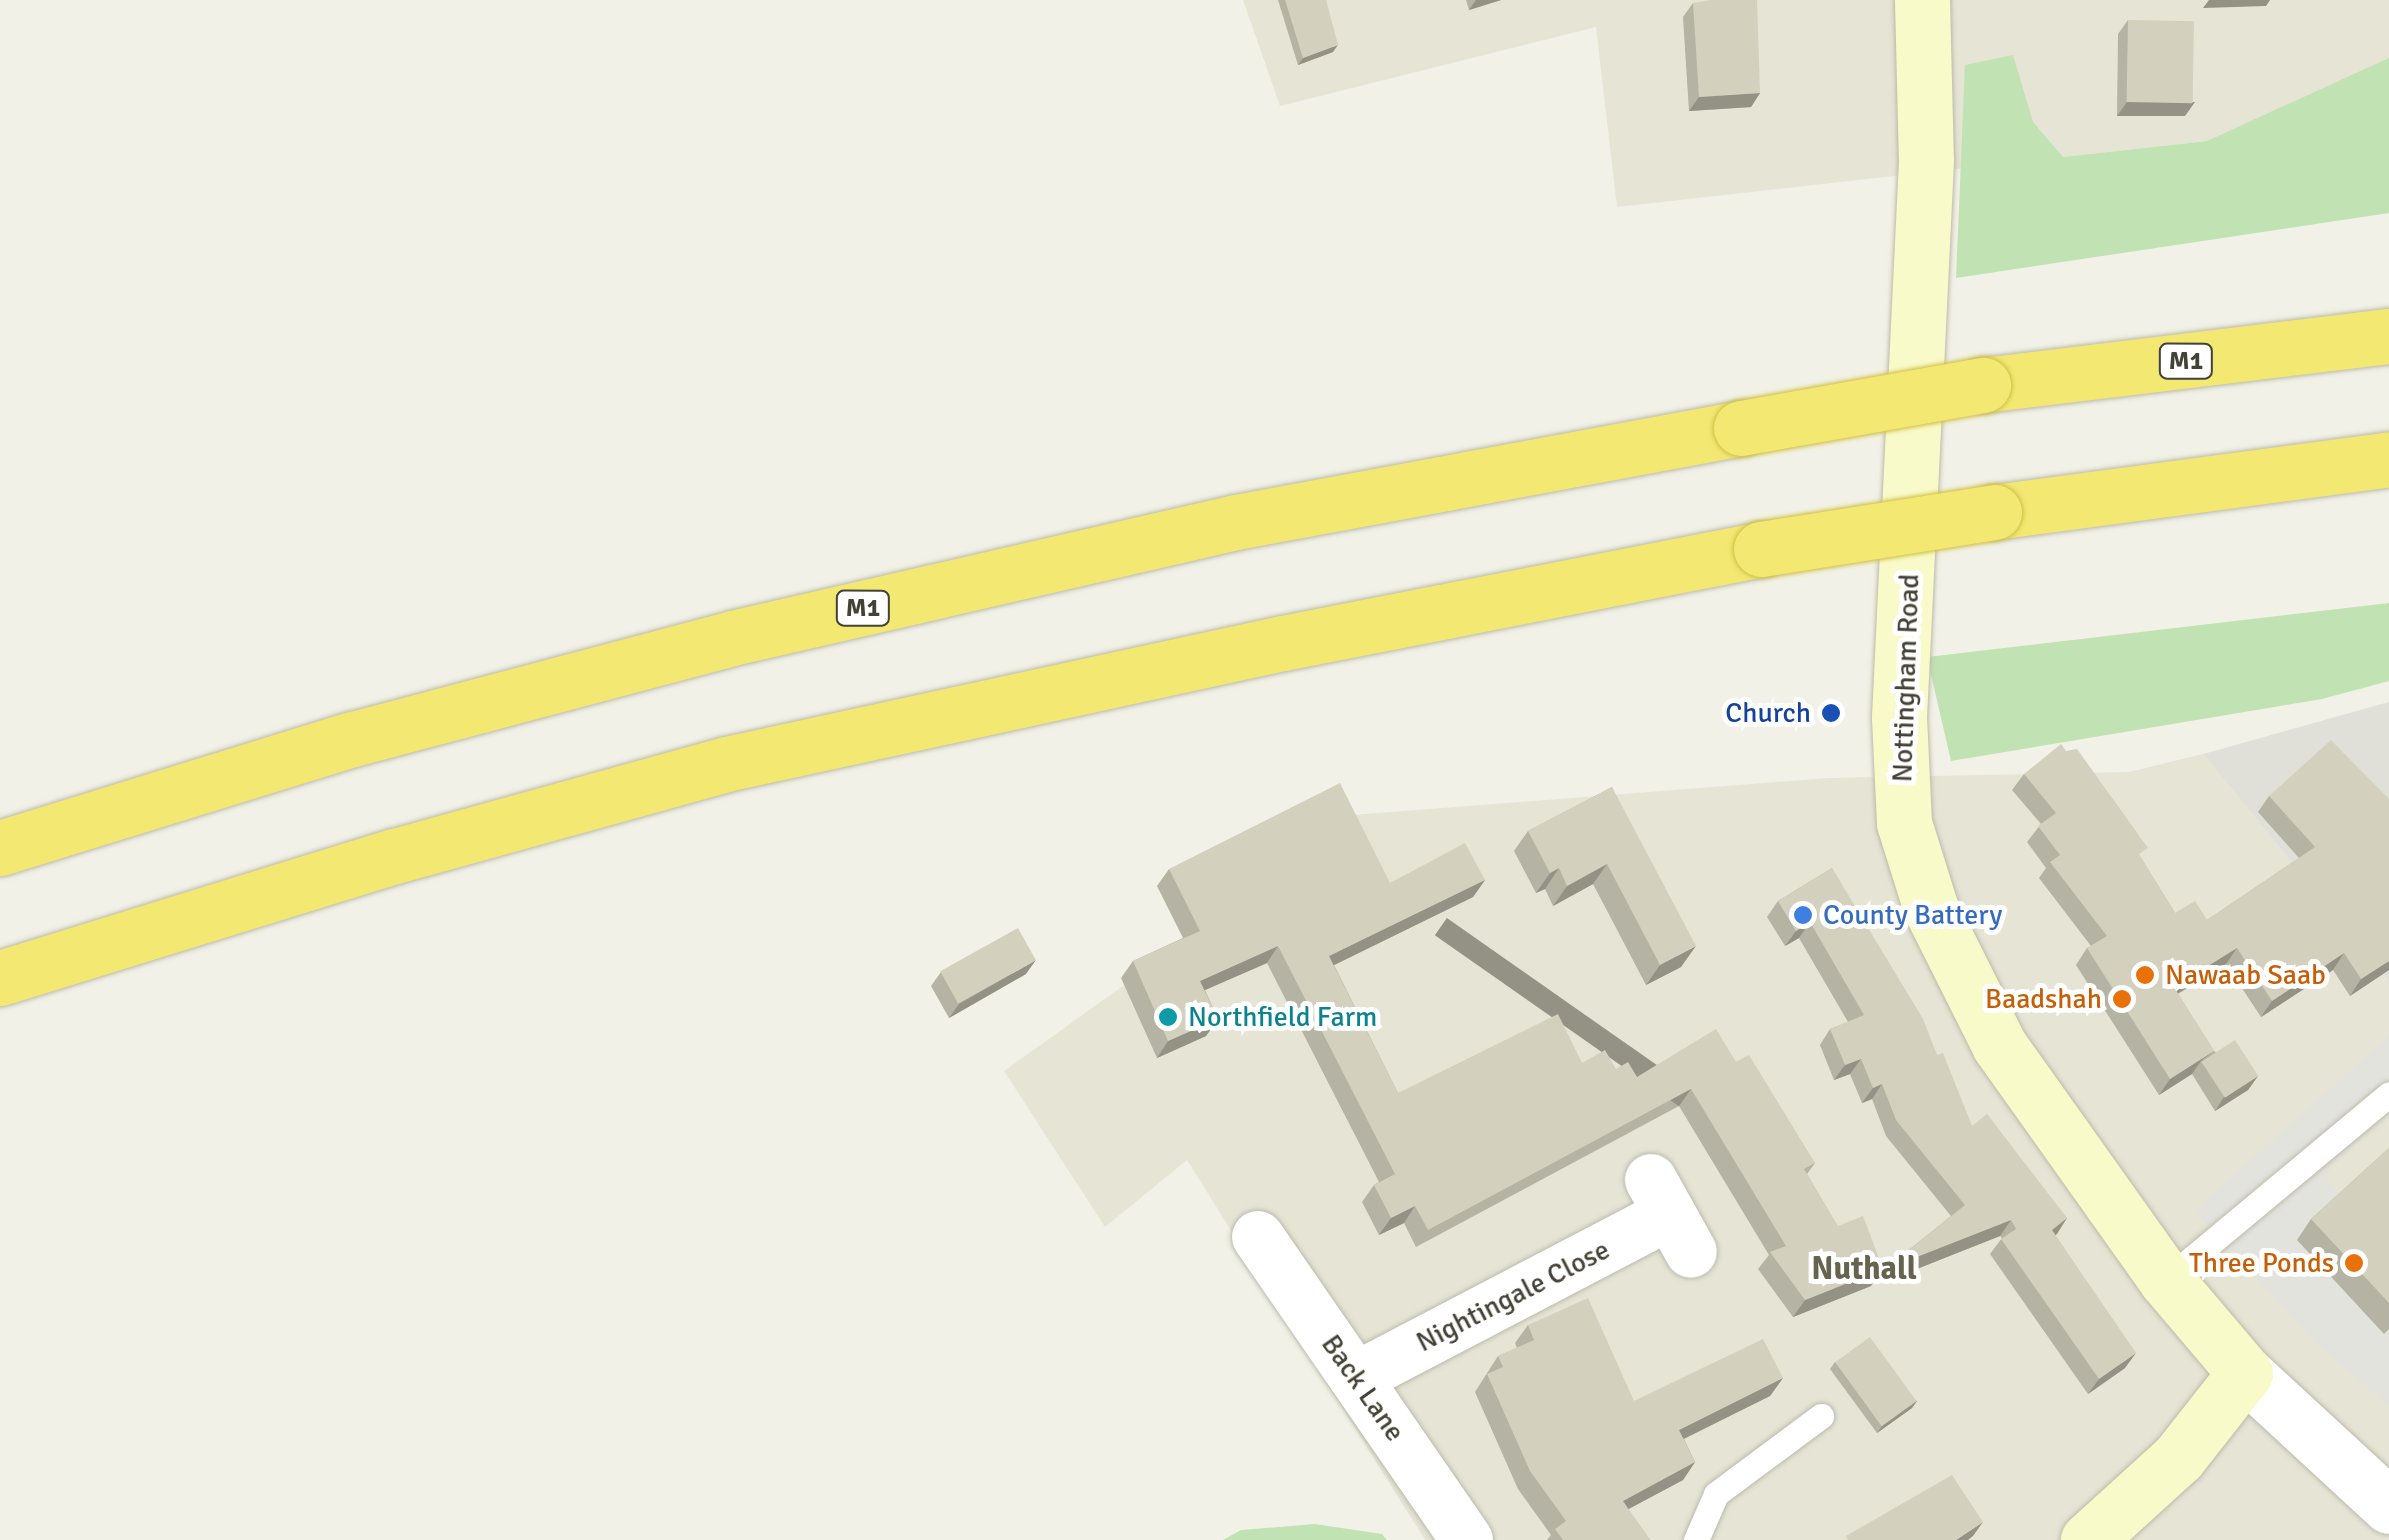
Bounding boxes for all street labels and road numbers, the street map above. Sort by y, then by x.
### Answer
road number: M1 [2158,341,2214,381]
street label: Nottingham Road [1886,573,1926,783]
road number: M1 [836,588,890,628]
street label: Nightingale Close [1411,1233,1615,1359]
street label: Back Lane [1314,1328,1412,1448]

